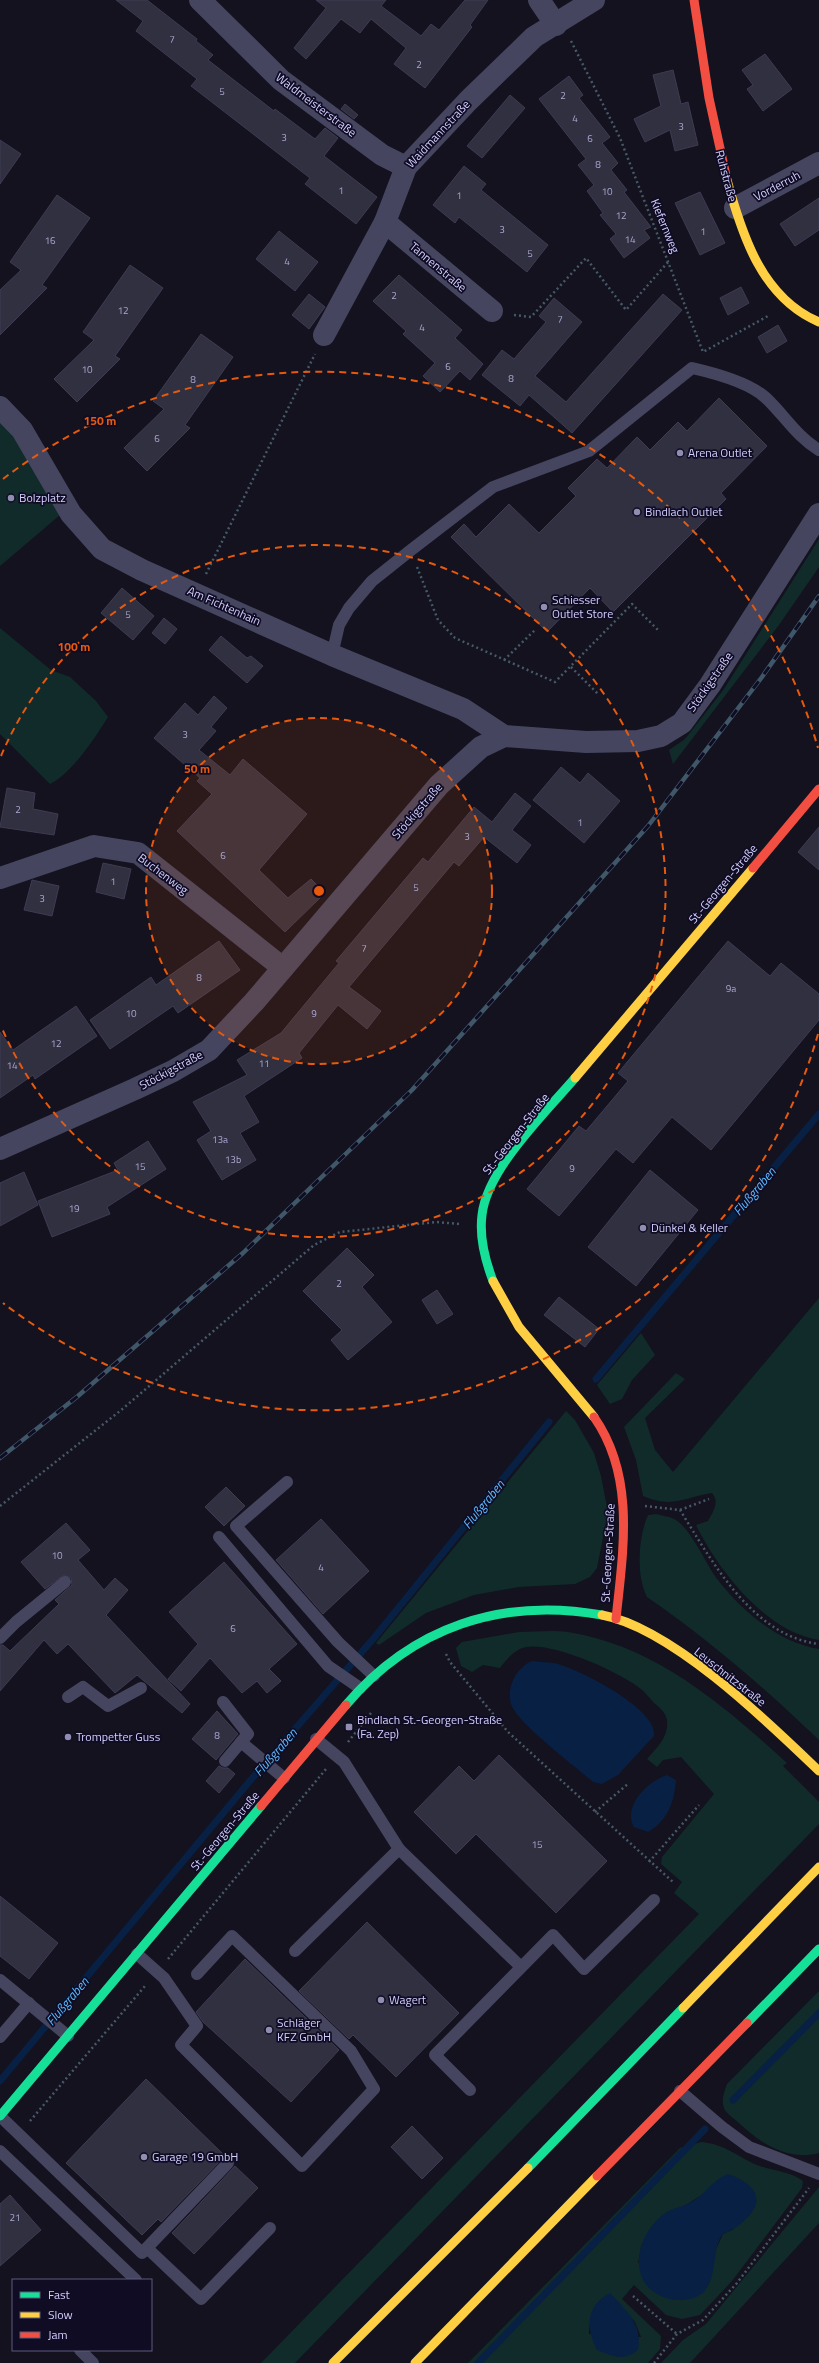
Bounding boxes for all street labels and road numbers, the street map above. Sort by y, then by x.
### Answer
street label: Waldmeisterstraße [272,68,361,141]
street label: Waidmannstraße [401,95,474,172]
street label: Ruhstraße [710,148,743,204]
street label: Vorderruh [750,165,804,206]
street label: Kiefernweg [646,196,685,256]
street label: Tannenstraße [406,237,471,296]
street label: Am Fichtenhain [184,581,264,630]
street label: Stöckigstraße [682,648,737,716]
street label: Stöckigstraße [387,778,447,843]
street label: St.-Georgen-Straße [683,840,762,928]
street label: Buchenweg [134,848,193,899]
street label: Stöckigstraße [136,1045,206,1094]
street label: St.-Georgen-Straße [478,1089,554,1179]
street label: St.-Georgen-Straße [595,1503,620,1603]
street label: Leuschnitzstraße [690,1642,770,1711]
street label: St.-Georgen-Straße [185,1787,264,1875]

